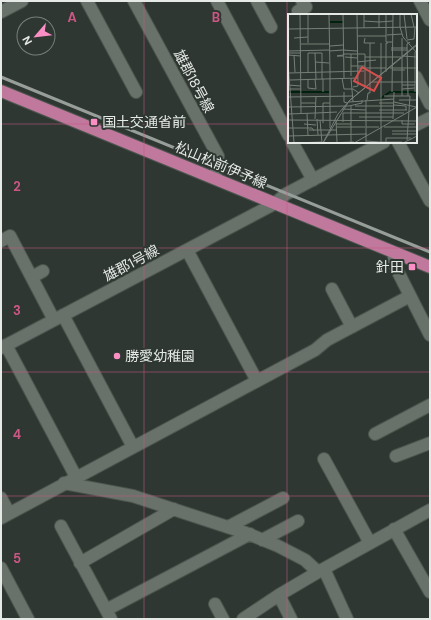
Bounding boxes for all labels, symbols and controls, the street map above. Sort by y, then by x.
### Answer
text: A [67,9,77,26]
text: B [212,9,220,26]
inset map [288,14,417,143]
north arrow [16,16,56,56]
text: N [19,34,35,48]
street label: 雄郡18号線 [170,46,218,116]
place label: 国土交通省前 [102,113,186,131]
marker: 国土交通省前 [89,117,99,127]
street label: 松山松前伊予線 [172,138,270,192]
text: 2 [13,178,21,195]
street label: 雄郡1号線 [100,241,162,285]
place label: 針田 [376,258,404,276]
marker: 針田 [407,262,417,272]
text: 3 [13,302,21,319]
place label: 勝愛幼稚園 [125,347,195,365]
marker: 勝愛幼稚園 [112,351,122,361]
text: 4 [13,426,21,443]
text: 5 [13,550,21,567]

